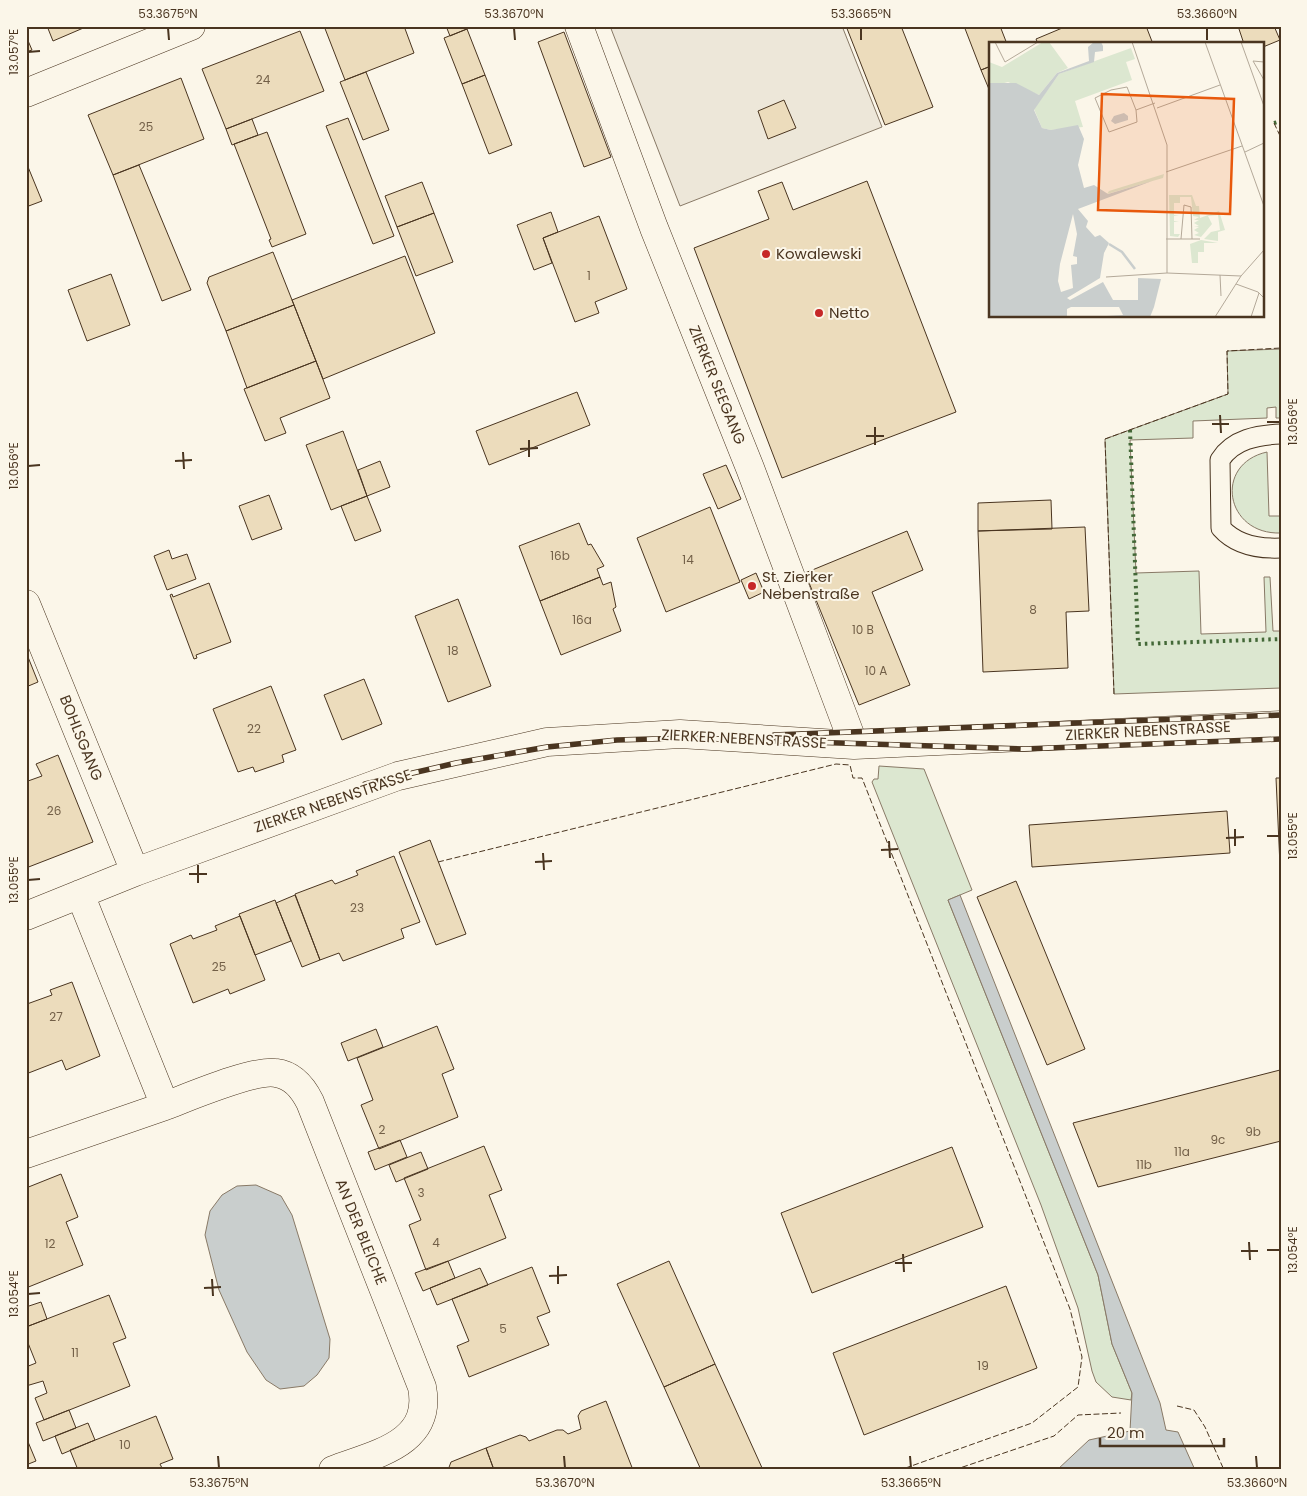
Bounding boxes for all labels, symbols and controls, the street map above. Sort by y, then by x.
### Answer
text: 53.3675°N [138,5,198,22]
text: 53.3670°N [484,5,544,22]
text: 53.3665°N [831,5,891,22]
text: 53.3660°N [1177,5,1237,22]
text: 13.057°E [5,29,22,75]
inset map [989,42,1264,318]
house number: 24 [256,71,271,88]
house number: 25 [139,118,153,135]
place label: Kowalewski [776,243,862,264]
marker: Kowalewski [760,248,772,260]
house number: 1 [587,267,591,284]
place label: Netto [829,302,869,323]
marker: Netto [813,307,825,319]
street label: ZIERKER SEEGANG [684,322,751,448]
text: 13.056°E [1284,398,1301,446]
text: 13.056°E [5,442,22,490]
house number: 16b [550,547,570,564]
house number: 14 [682,551,694,568]
place label: St. Zierker Nebenstraße [762,566,859,604]
marker: St. Zierker Nebenstraße [746,580,758,592]
house number: 8 [1029,601,1037,618]
house number: 16a [572,611,592,628]
house number: 10 B [852,621,874,638]
house number: 18 [447,642,459,659]
house number: 10 A [865,662,887,679]
street label: BOHLSGANG [55,692,108,784]
street label: ZIERKER NEBENSTRASSE [1065,716,1231,745]
house number: 22 [247,720,261,737]
street label: ZIERKER NEBENSTRASSE [661,724,827,753]
street label: ZIERKER NEBENSTRASSE [251,764,415,837]
house number: 26 [47,802,61,819]
text: 13.055°E [1284,812,1301,860]
text: 13.055°E [5,856,22,904]
house number: 23 [350,899,364,916]
house number: 25 [212,958,226,975]
house number: 27 [49,1008,63,1025]
house number: 2 [379,1121,386,1138]
house number: 9b [1245,1123,1261,1140]
house number: 9c [1211,1131,1225,1148]
house number: 11a [1174,1143,1190,1160]
house number: 11b [1136,1156,1152,1173]
street label: AN DER BLEICHE [331,1176,392,1288]
house number: 3 [417,1184,425,1201]
text: 13.054°E [1284,1226,1301,1274]
house number: 4 [432,1234,440,1251]
house number: 12 [45,1235,55,1252]
text: 13.054°E [5,1270,22,1318]
house number: 5 [499,1320,507,1337]
house number: 11 [71,1344,79,1361]
house number: 19 [977,1357,989,1374]
scale bar [1100,1416,1223,1448]
text: 20 m [1107,1422,1145,1443]
house number: 10 [119,1436,131,1453]
text: 53.3675°N [189,1474,249,1491]
text: 53.3670°N [535,1474,595,1491]
text: 53.3665°N [881,1474,941,1491]
text: 53.3660°N [1227,1474,1287,1491]

